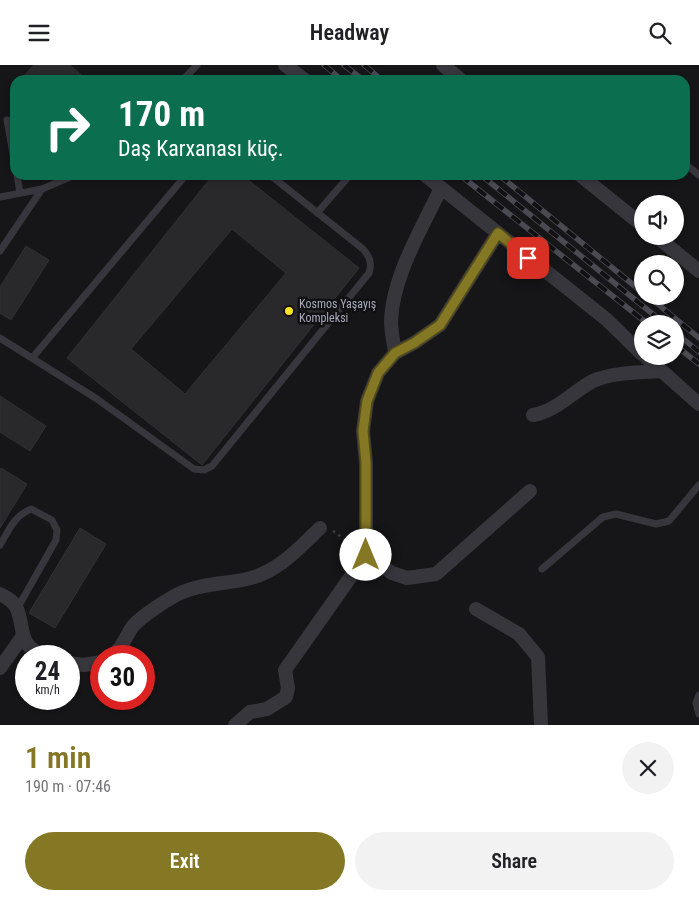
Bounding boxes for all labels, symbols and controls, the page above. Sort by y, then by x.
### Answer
icon: menu [25,19,53,47]
icon: search [646,19,674,47]
text: Headway [310,20,389,45]
text: 170 m [118,94,205,135]
icon: right [35,95,100,160]
text: Daş Karxanası küç. [118,136,284,161]
map controls [634,195,684,365]
button: sound [634,195,684,245]
pin [507,237,549,279]
icon: arrive [514,244,542,272]
button: search [634,255,684,305]
place label: Kosmos Yaşayış Kompleksi [299,297,376,325]
marker: Kosmos Yaşayış Kompleksi [283,305,295,317]
button: layers [634,315,684,365]
position arrow [339,528,391,580]
speed limit sign: 30 [90,645,155,710]
text: 24 [35,657,60,686]
text: km/h [35,683,60,697]
text: 1 min [25,740,91,775]
button: close [622,742,674,794]
text: 190 m · 07:46 [25,777,111,796]
button: Exit [25,832,345,890]
button: Share [355,832,674,890]

